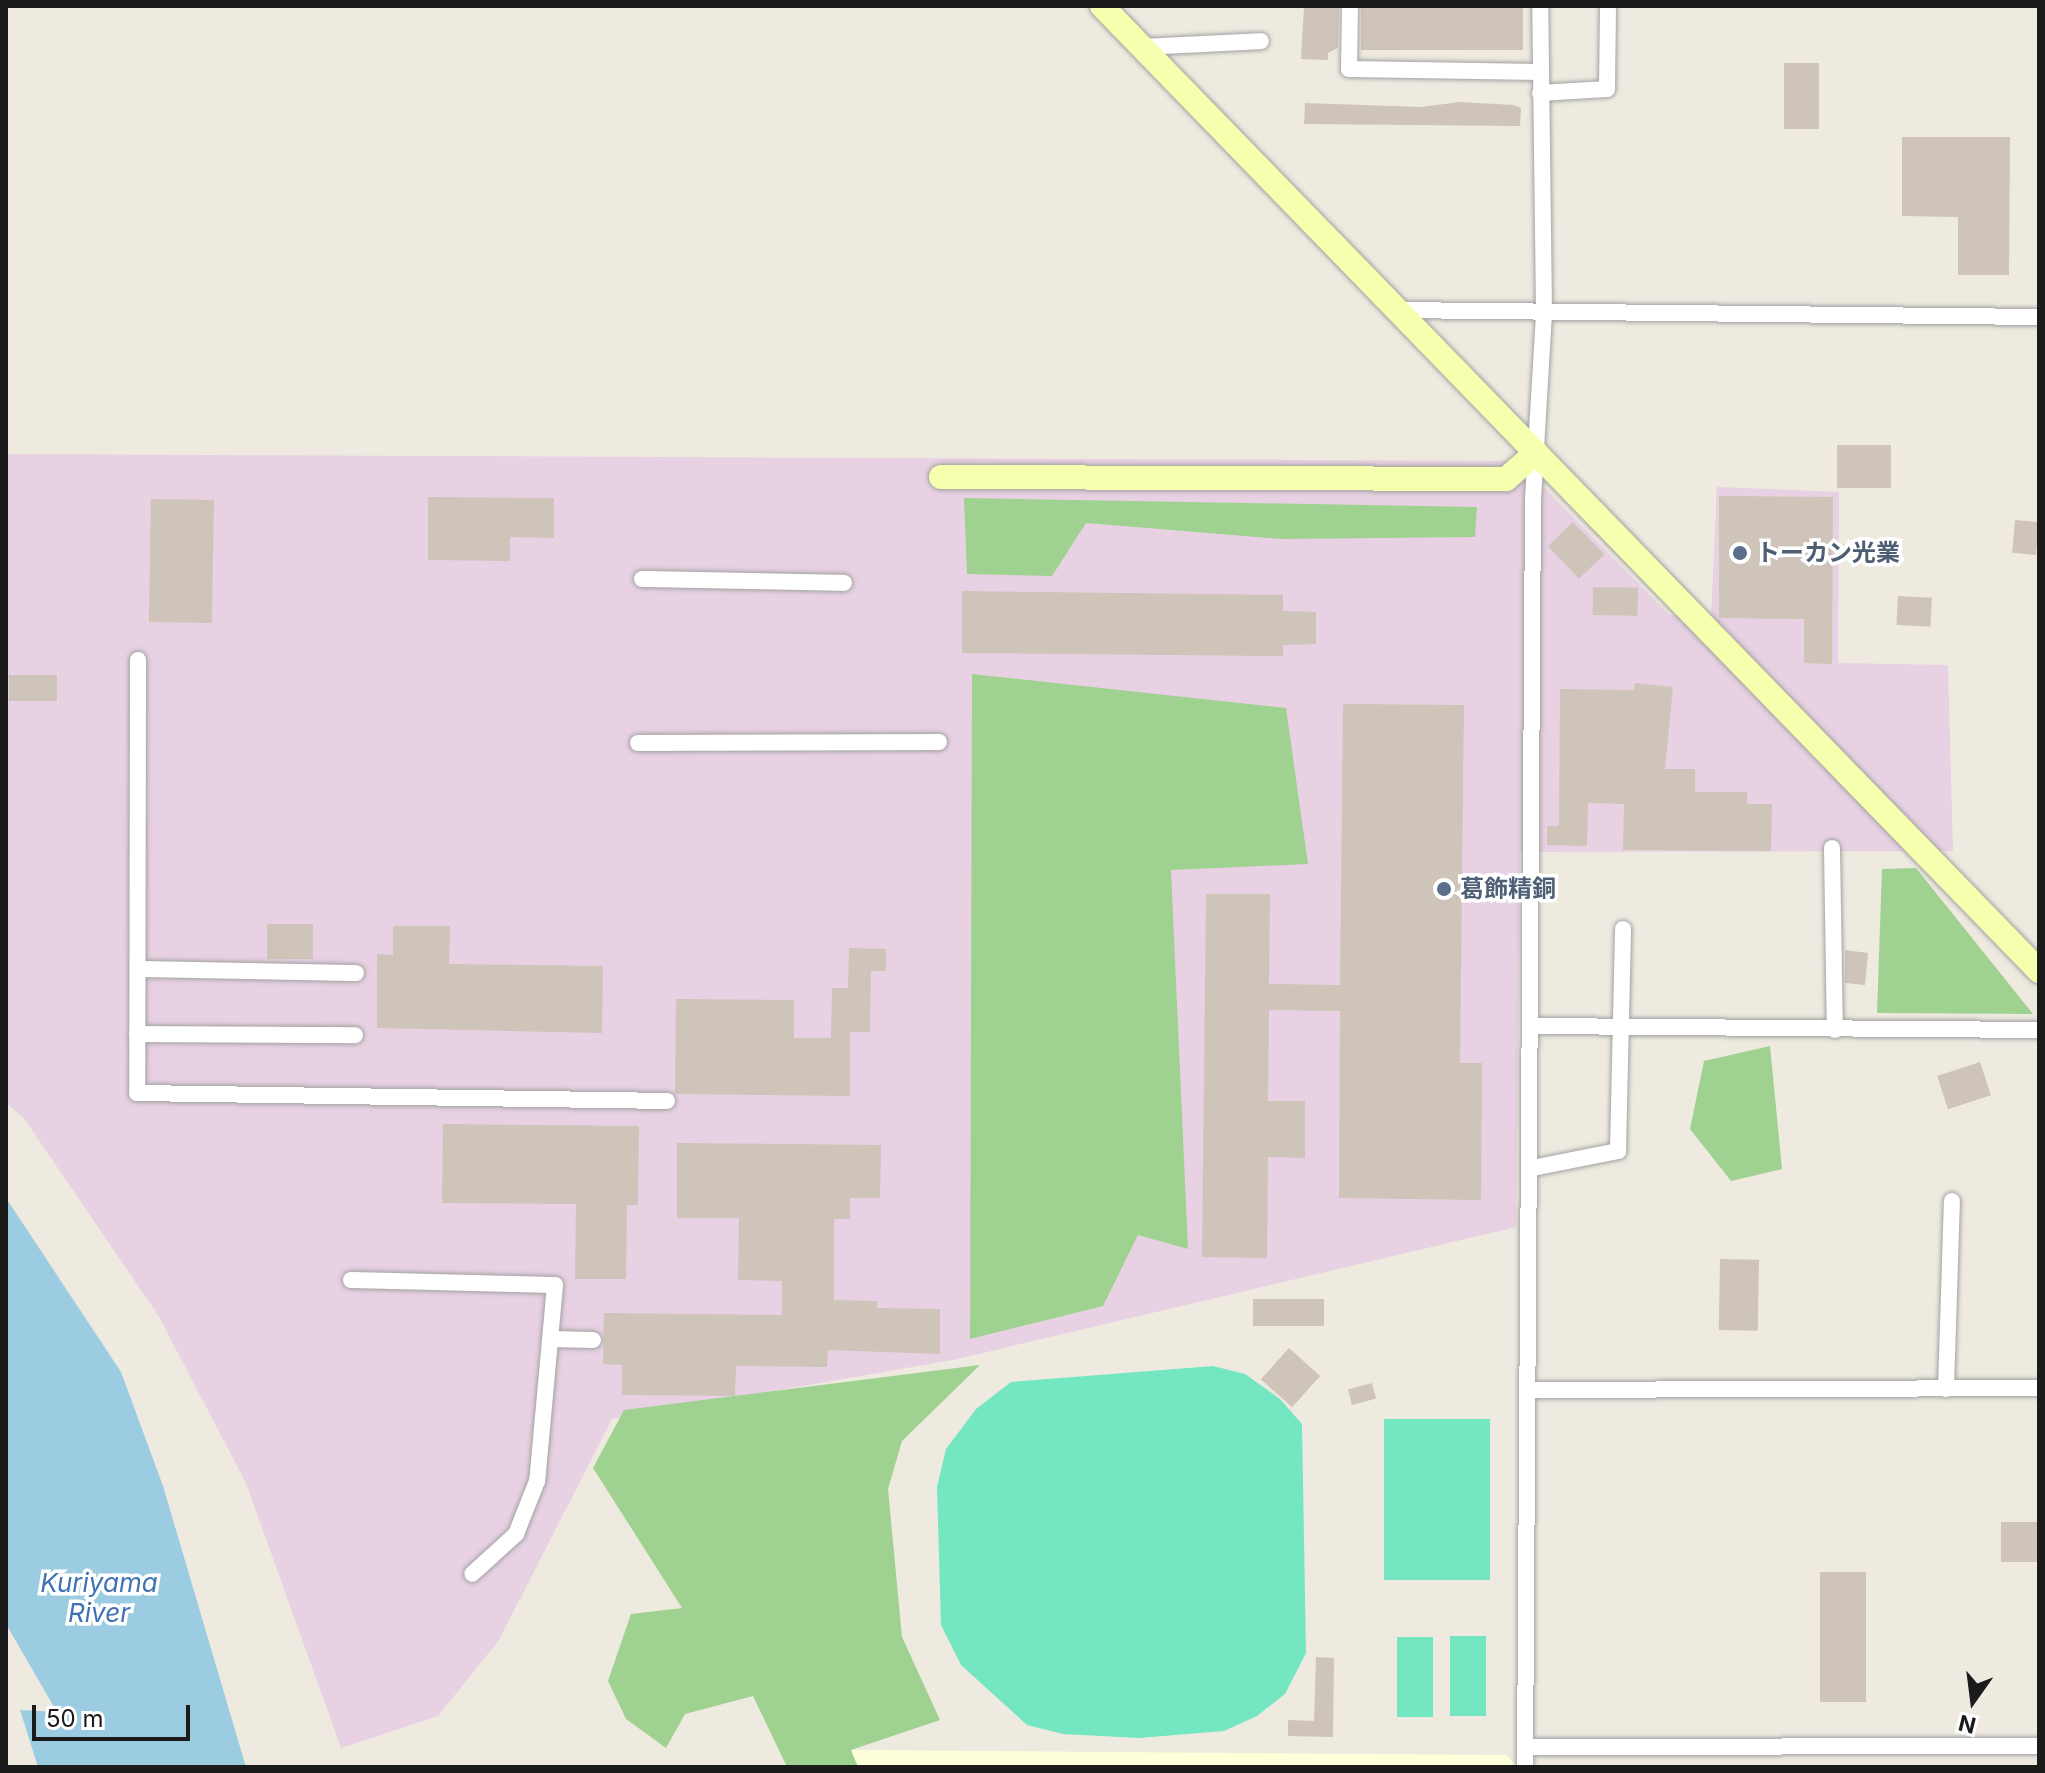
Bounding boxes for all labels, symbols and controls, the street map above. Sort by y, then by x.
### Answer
place label: トーカン光業 [1756,539,1900,567]
marker: トーカン光業 [1731,544,1749,562]
place label: 葛飾精銅 [1460,875,1556,903]
marker: 葛飾精銅 [1435,880,1453,898]
water label: Kuriyama River [40,1567,158,1628]
north arrow [1933,1661,2013,1741]
scale bar [36,1689,194,1739]
text: 50 m [46,1704,104,1733]
text: N [1956,1710,1978,1739]

